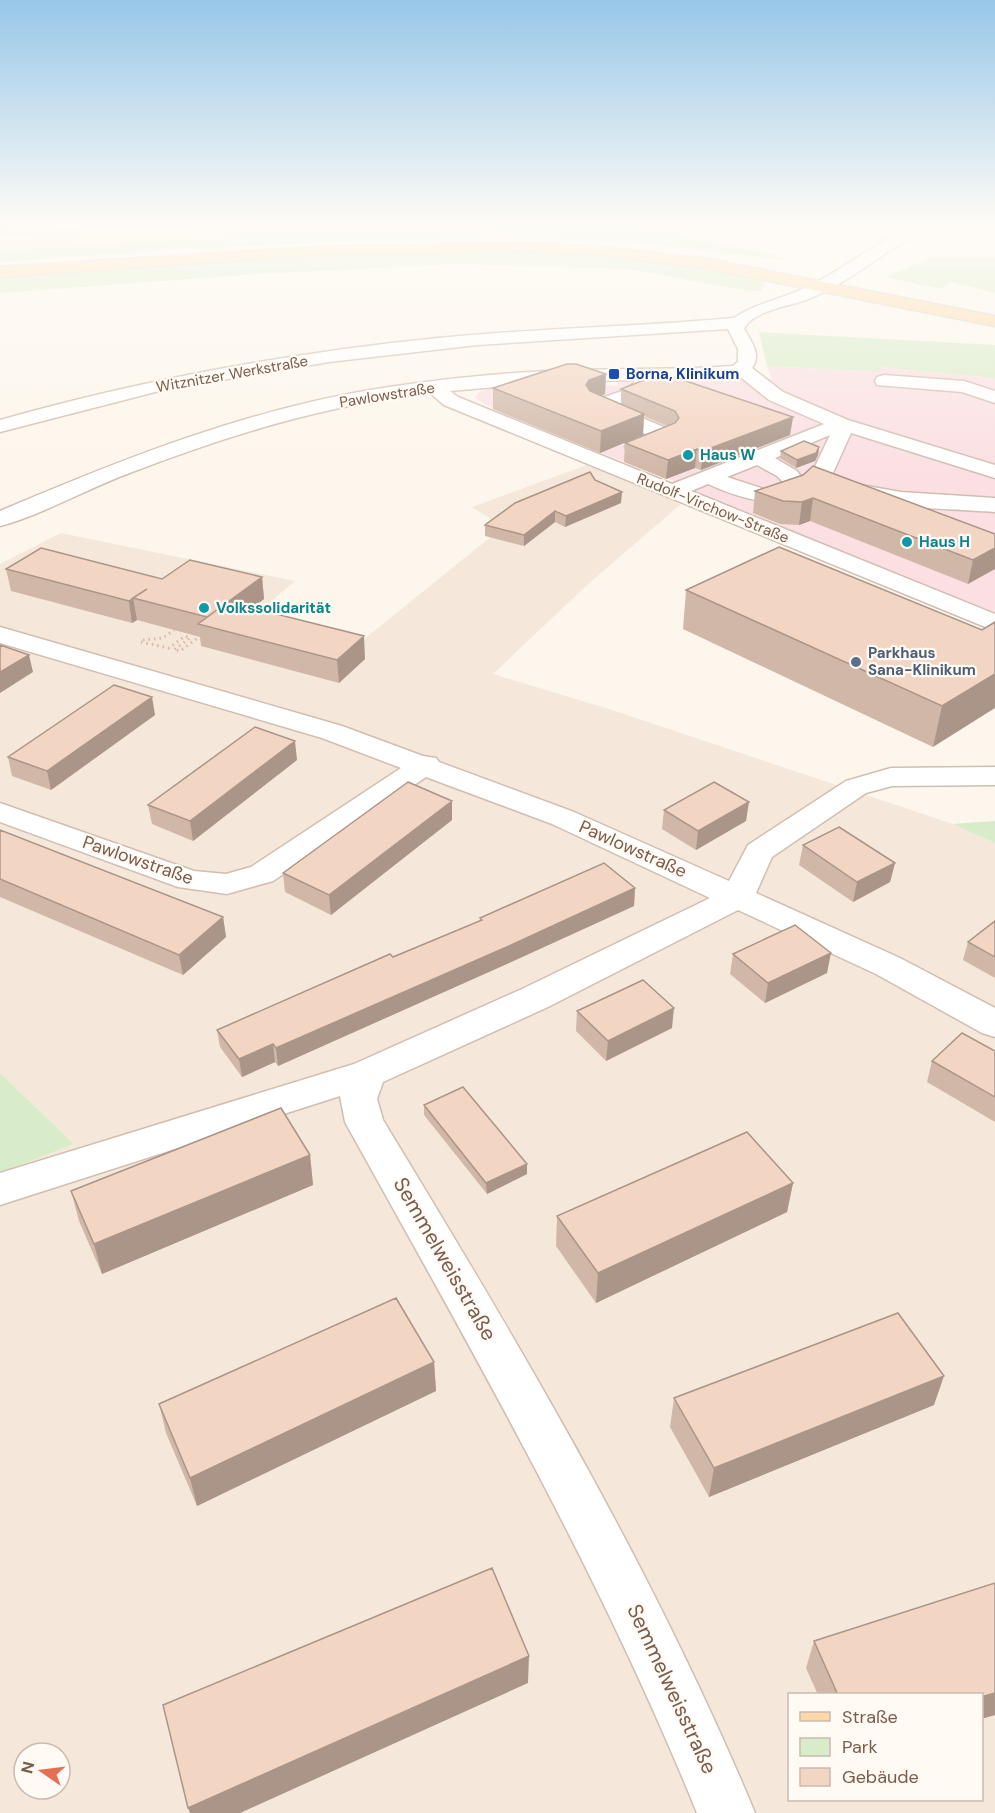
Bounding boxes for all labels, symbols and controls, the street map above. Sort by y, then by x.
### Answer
street label: Witznitzer Werkstraße [155,351,309,397]
place label: Borna, Klinikum [626,364,739,384]
marker: Borna, Klinikum [607,367,621,381]
street label: Pawlowstraße [338,378,436,412]
place label: Haus W [700,445,756,465]
marker: Haus W [681,448,695,462]
street label: Rudolf-Virchow-Straße [634,468,792,548]
place label: Haus H [919,532,970,552]
marker: Haus H [900,535,914,549]
place label: Volkssolidarität [216,598,331,618]
marker: Volkssolidarität [197,601,211,615]
place label: Parkhaus Sana-Klinikum [868,643,976,680]
marker: Parkhaus Sana-Klinikum [849,655,863,669]
street label: Pawlowstraße [575,815,691,883]
street label: Pawlowstraße [79,830,197,890]
street label: Semmelweisstraße [387,1172,503,1346]
street label: Semmelweisstraße [620,1600,724,1778]
legend [788,1693,983,1801]
text: Straße [842,1705,898,1729]
text: Park [842,1735,878,1759]
north arrow [12,1741,72,1801]
text: N [16,1759,40,1776]
text: Gebäude [842,1765,919,1789]

